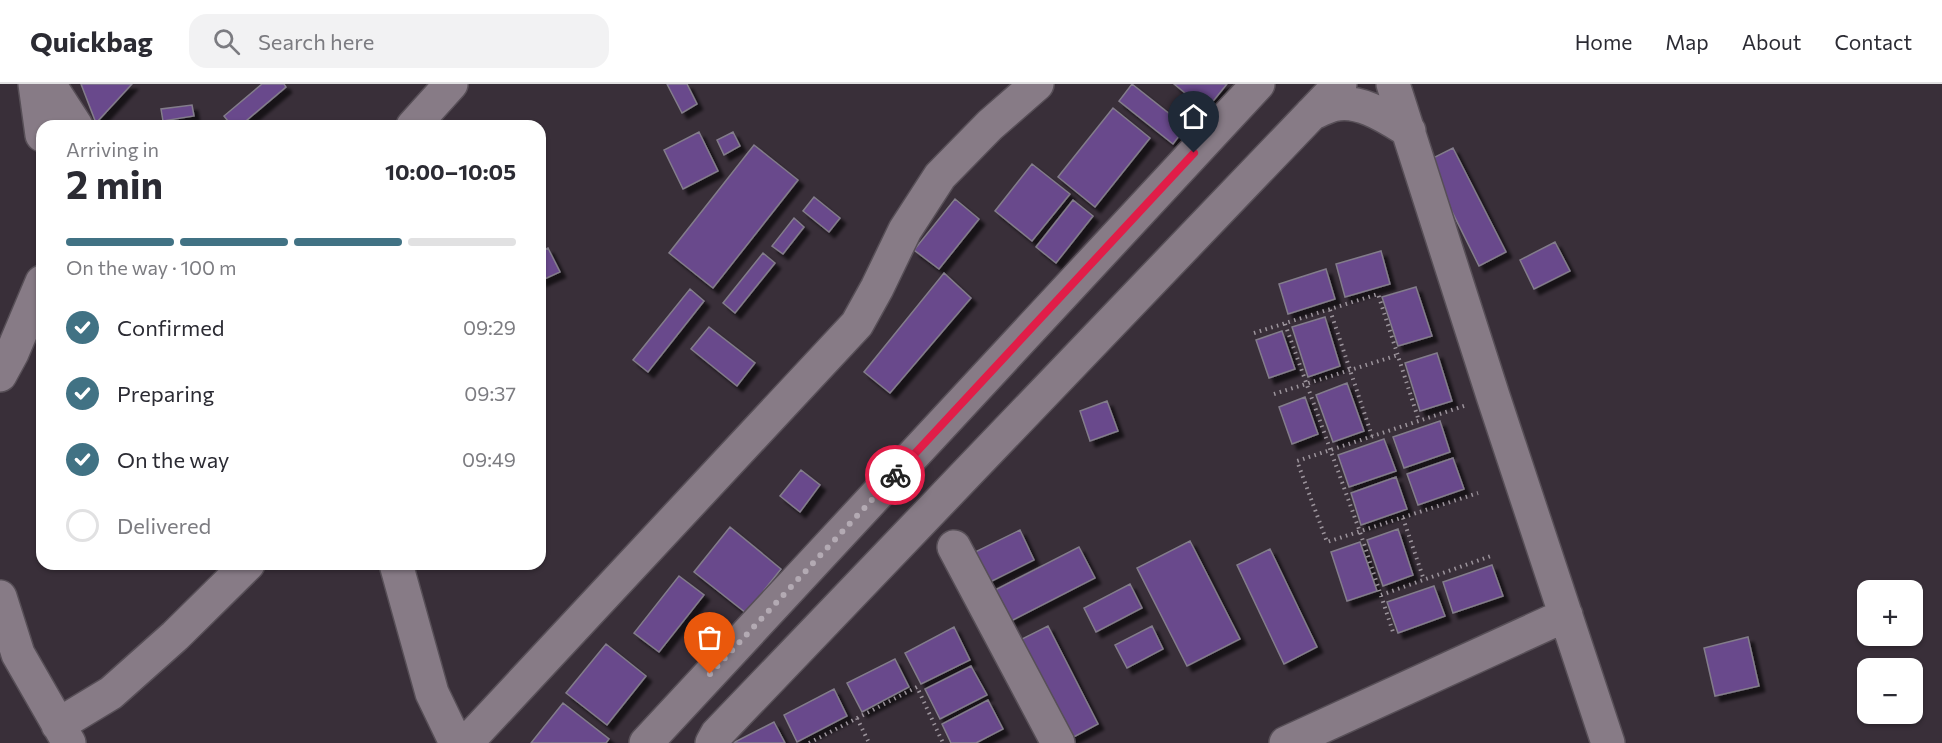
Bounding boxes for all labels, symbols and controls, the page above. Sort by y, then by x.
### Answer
search box [189,14,609,68]
text: Quickbag [30,24,153,58]
icon: search [210,25,243,58]
text: Search here [258,28,374,55]
text: Home [1575,29,1632,54]
text: Map [1665,29,1709,54]
text: About [1742,29,1801,54]
text: Contact [1834,29,1912,54]
pin [1168,91,1219,153]
icon: home [1177,100,1210,133]
text: Arriving in [66,137,159,161]
text: 10:00–10:05 [385,158,516,185]
text: 2 min [66,159,163,207]
text: On the way · 100 m [66,255,236,279]
icon: check [66,311,99,344]
text: Confirmed [117,314,224,341]
text: 09:29 [463,315,516,339]
icon: check [66,377,99,410]
text: Preparing [117,380,214,407]
text: 09:37 [464,381,516,405]
icon: check [66,443,99,476]
courier [865,445,925,505]
text: On the way [117,446,229,473]
text: 09:49 [462,447,516,471]
icon: bike [879,459,912,492]
text: Delivered [117,512,211,539]
map controls [1857,580,1923,724]
button: + [1857,580,1923,646]
pin [684,612,735,674]
icon: bag [693,621,726,654]
button: − [1857,658,1923,724]

